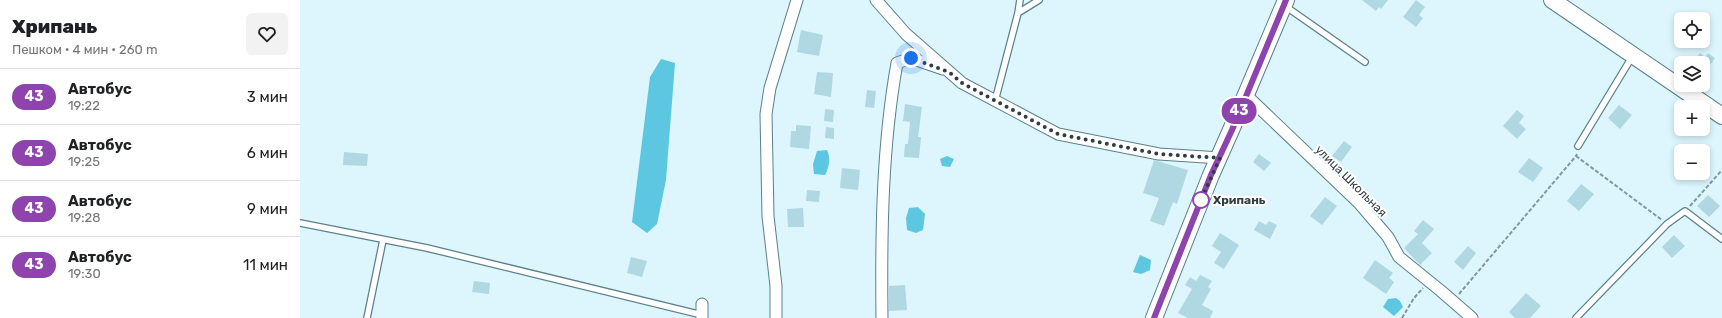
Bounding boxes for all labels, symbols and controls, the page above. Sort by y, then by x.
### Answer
map controls [1674,12,1710,180]
button: locate [1674,12,1710,48]
button: heart [246,13,288,55]
text: Хрипань [12,15,97,38]
text: Пешком · 4 мин · 260 m [12,42,158,57]
your location [901,48,921,68]
button: layers [1674,56,1710,92]
text: Автобус [68,80,132,98]
text: 43 [25,88,43,105]
text: 3 мин [247,88,288,106]
text: 19:22 [68,98,100,113]
line badge: 43 [1221,98,1257,124]
button: + [1674,100,1710,136]
text: 43 [1230,102,1248,119]
text: Автобус [68,136,132,154]
street label: улица Школьная [1312,142,1390,220]
text: 43 [25,144,43,161]
text: 6 мин [247,144,288,162]
button: − [1674,144,1710,180]
text: 19:25 [68,154,100,169]
marker: Хрипань [1192,191,1210,209]
text: Автобус [68,192,132,210]
place label: Хрипань [1213,193,1266,207]
text: 43 [25,200,43,217]
text: 9 мин [247,200,288,218]
text: 19:28 [68,210,101,225]
text: Автобус [68,248,132,266]
text: 43 [25,256,43,273]
text: 11 мин [243,256,288,274]
text: 19:30 [68,266,101,281]

